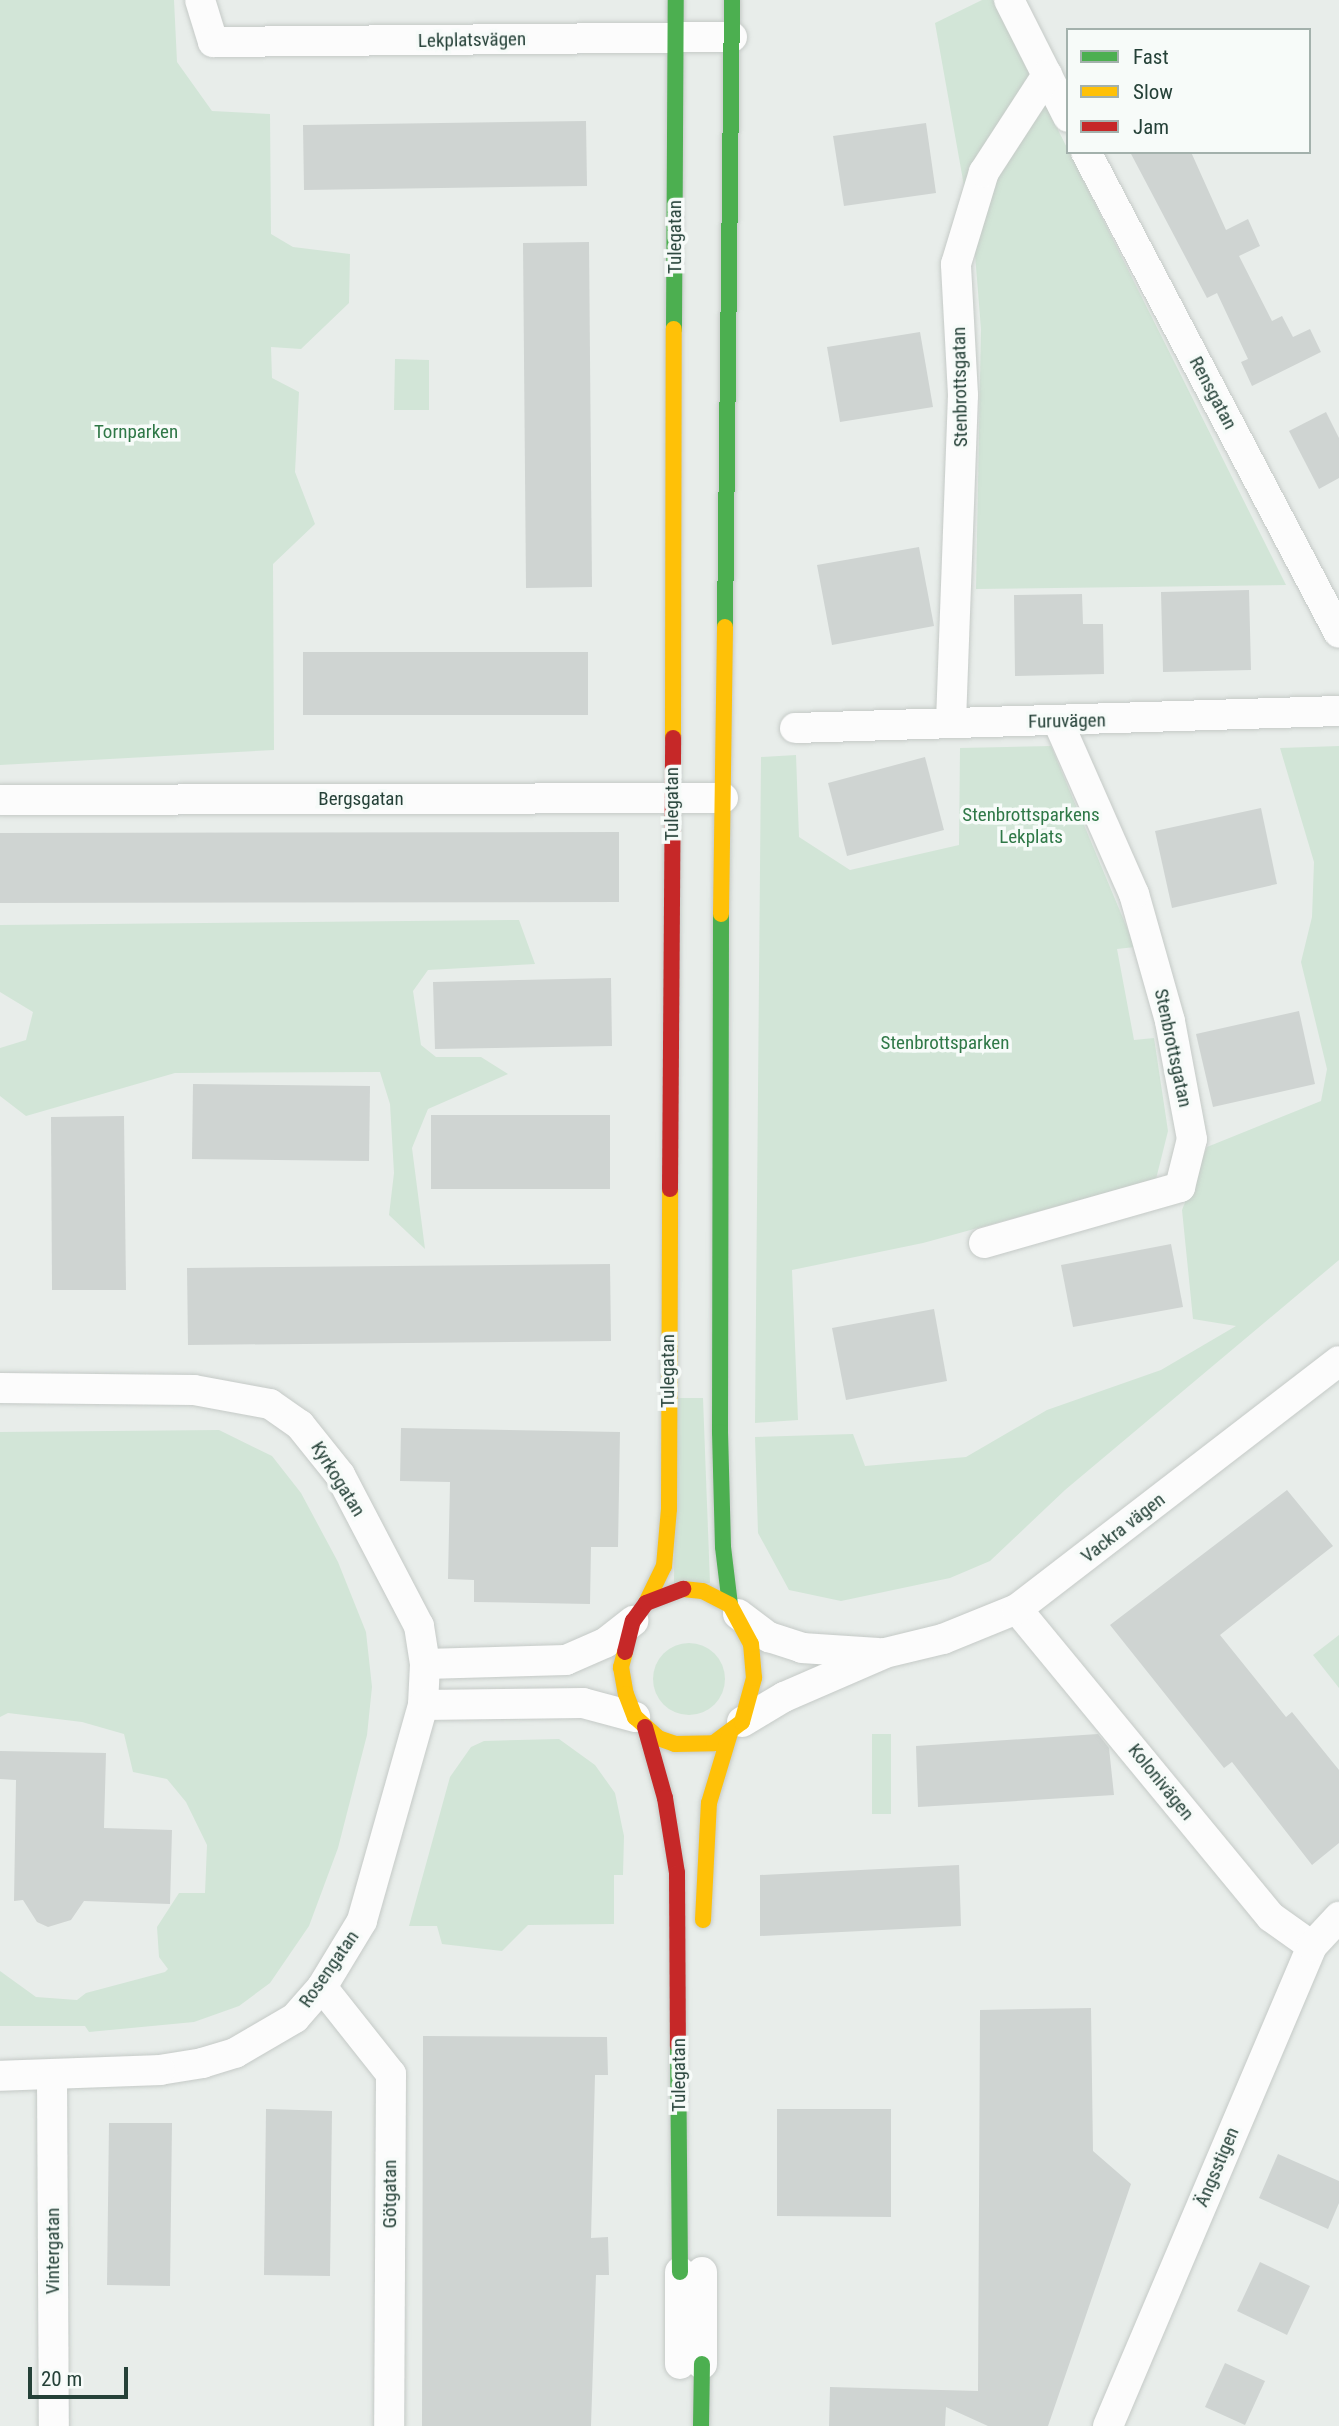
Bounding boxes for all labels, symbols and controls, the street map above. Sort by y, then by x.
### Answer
street label: Lekplatsvägen [418,28,526,52]
legend [1066,28,1311,154]
text: Fast [1133,45,1169,69]
text: Slow [1133,80,1173,104]
text: Jam [1133,115,1169,139]
street label: Tulegatan [664,200,686,274]
street label: Stenbrottsgatan [948,327,972,447]
street label: Rensgatan [1184,353,1242,433]
park label: Tornparken [94,421,178,443]
street label: Furuvägen [1028,709,1106,733]
street label: Tulegatan [661,767,683,841]
street label: Bergsgatan [318,788,404,810]
park label: Stenbrottsparkens Lekplats [962,804,1100,848]
street label: Stenbrottsgatan [1149,987,1197,1109]
park label: Stenbrottsparken [881,1032,1009,1054]
street label: Tulegatan [657,1334,679,1408]
street label: Kyrkogatan [306,1437,370,1521]
street label: Vackra vägen [1077,1488,1169,1568]
street label: Kolonivägen [1123,1739,1199,1825]
street label: Rosengatan [294,1926,364,2012]
street label: Tulegatan [668,2038,690,2112]
street label: Ängsstigen [1190,2124,1244,2210]
street label: Götgatan [379,2160,401,2228]
street label: Vintergatan [42,2208,64,2294]
scale bar [32,2352,131,2396]
text: 20 m [41,2367,82,2391]

